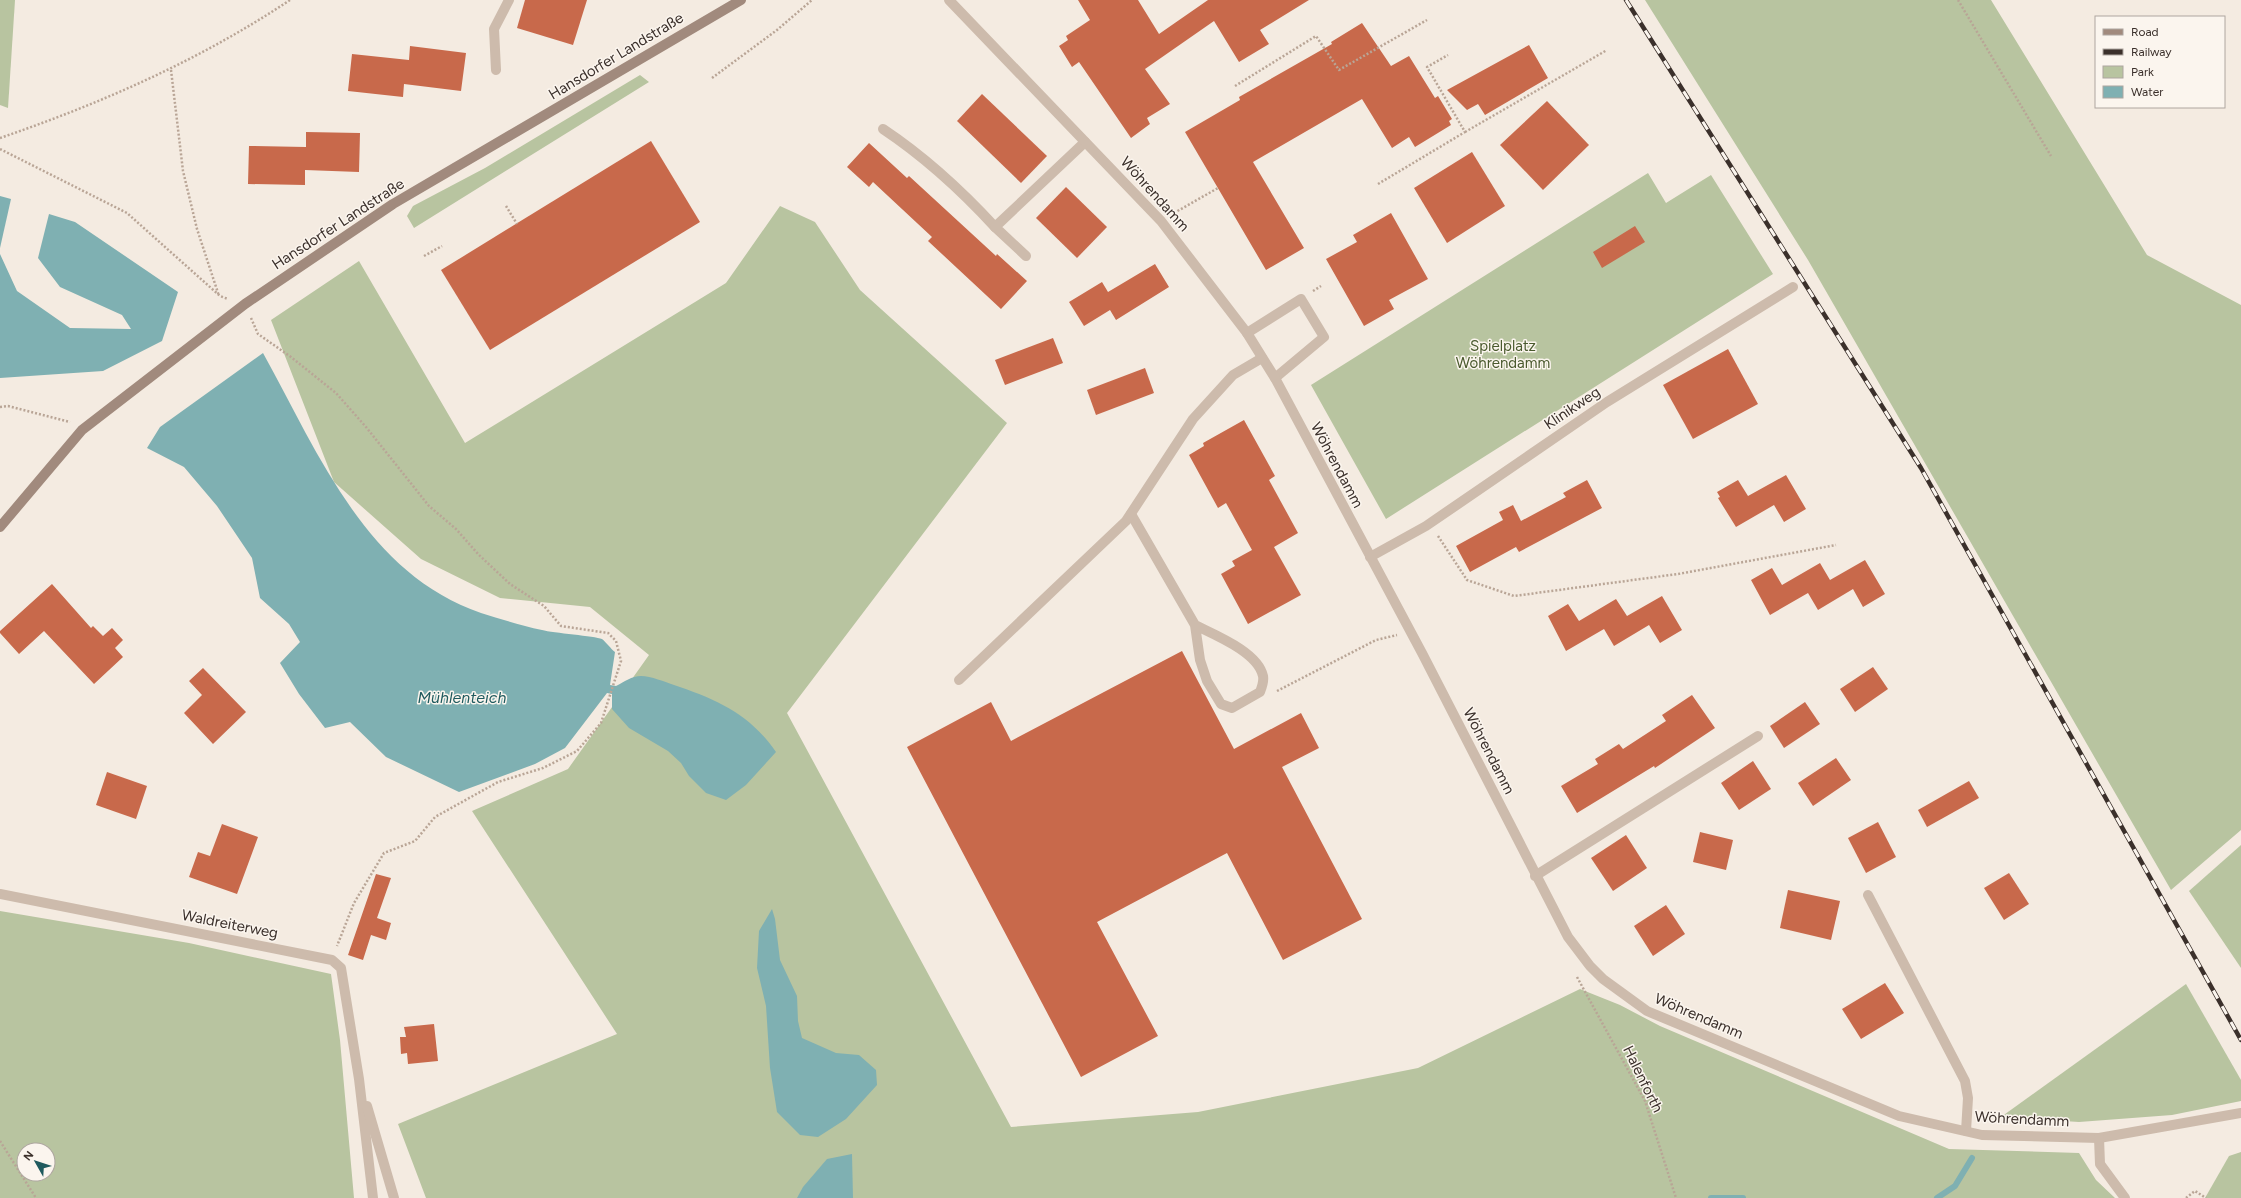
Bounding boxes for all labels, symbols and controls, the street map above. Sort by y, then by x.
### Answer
street label: Hansdorfer Landstraße [545,9,687,103]
legend [2095,16,2225,108]
text: Road [2131,25,2159,39]
text: Railway [2131,45,2172,59]
text: Park [2131,65,2154,79]
text: Water [2131,85,2163,99]
street label: Wöhrendamm [1117,153,1193,235]
street label: Hansdorfer Landstraße [269,175,407,273]
park label: Spielplatz Wöhrendamm [1456,337,1550,372]
street label: Klinikweg [1541,383,1603,433]
street label: Wöhrendamm [1307,419,1367,511]
water label: Mühlenteich [418,688,507,707]
street label: Wöhrendamm [1460,705,1518,797]
street label: Waldreiterweg [180,906,280,942]
street label: Wöhrendamm [1652,989,1746,1043]
street label: Halenforth [1619,1043,1667,1115]
street label: Wöhrendamm [1974,1108,2070,1130]
north arrow [16,1142,56,1182]
text: N [21,1149,36,1163]

